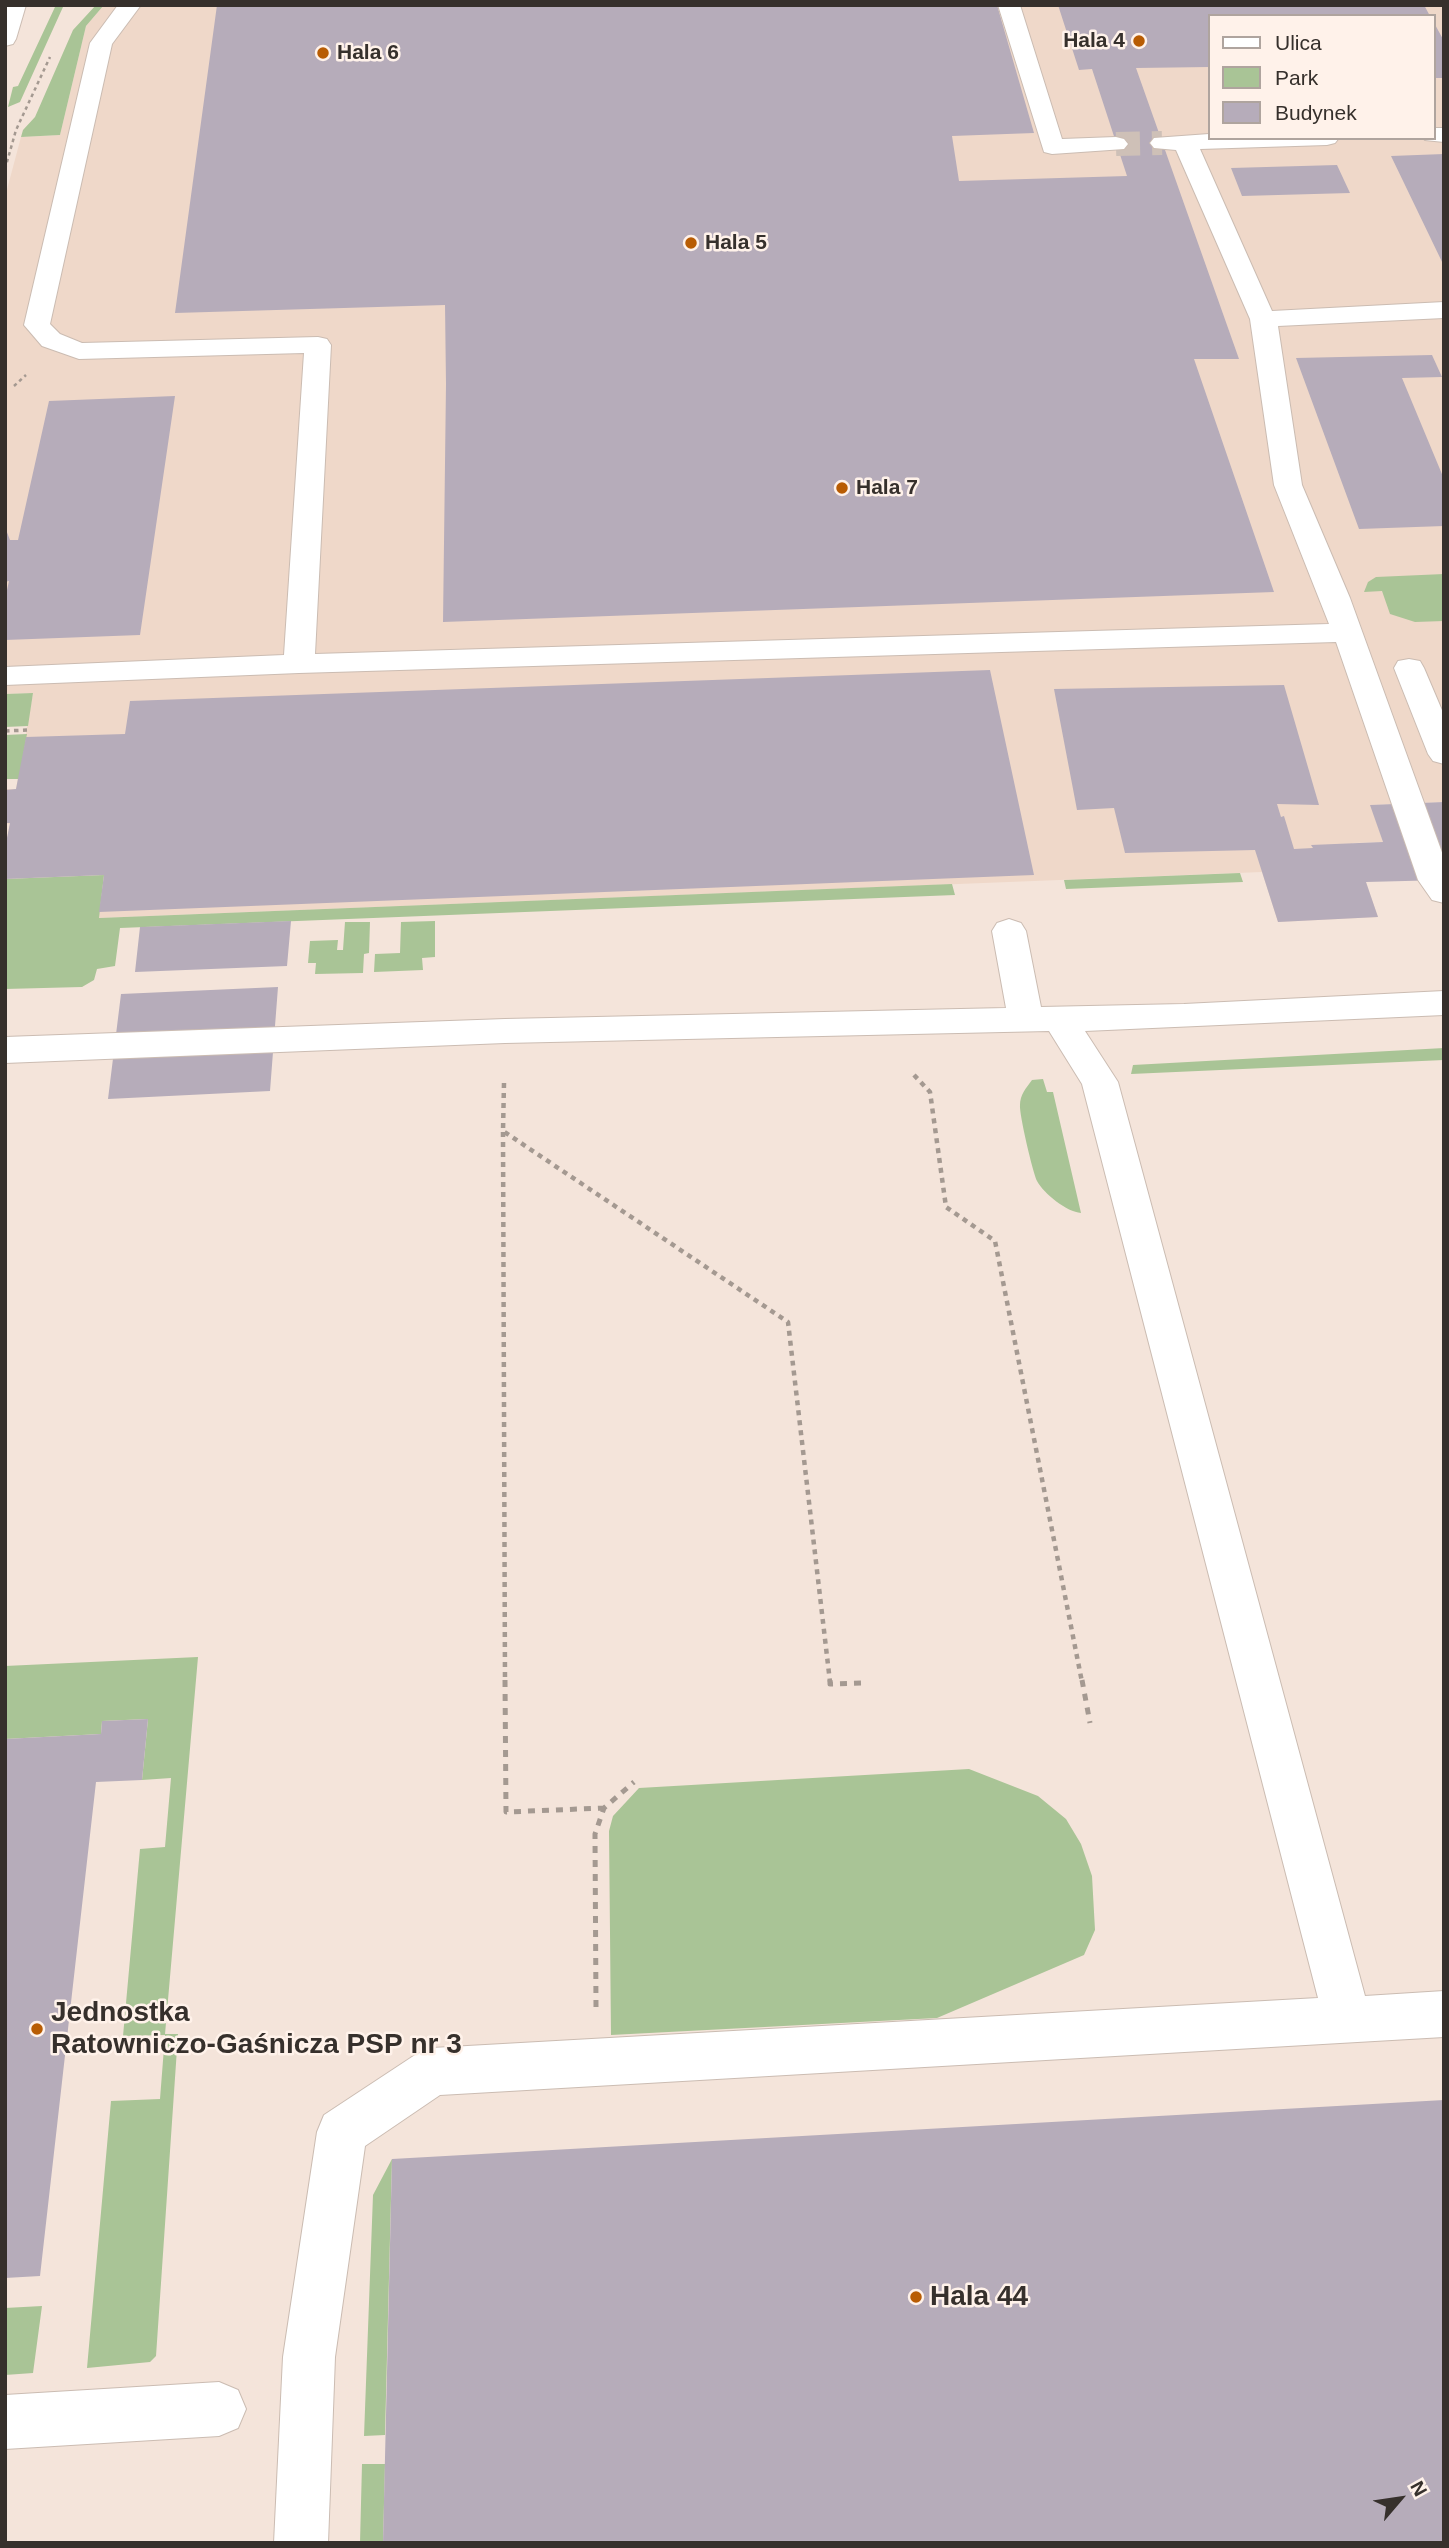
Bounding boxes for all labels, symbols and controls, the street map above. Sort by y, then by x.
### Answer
legend [1208,14,1435,140]
place label: Hala 4 [1063,28,1125,54]
text: Ulica [1275,31,1322,54]
marker: Hala 4 [1131,33,1147,49]
place label: Hala 6 [337,40,399,66]
marker: Hala 6 [315,45,331,61]
text: Park [1275,66,1318,89]
text: Budynek [1275,101,1357,124]
place label: Hala 5 [705,230,767,256]
marker: Hala 5 [683,235,699,251]
place label: Hala 7 [856,475,918,501]
marker: Hala 7 [834,480,850,496]
place label: Jednostka Ratowniczo-Gaśnicza PSP nr 3 [51,1996,462,2062]
marker: Jednostka Ratowniczo-Gaśnicza PSP nr 3 [29,2021,45,2037]
place label: Hala 44 [930,2280,1028,2314]
marker: Hala 44 [908,2289,924,2305]
north arrow [1365,2464,1435,2534]
text: N [1406,2477,1431,2500]

